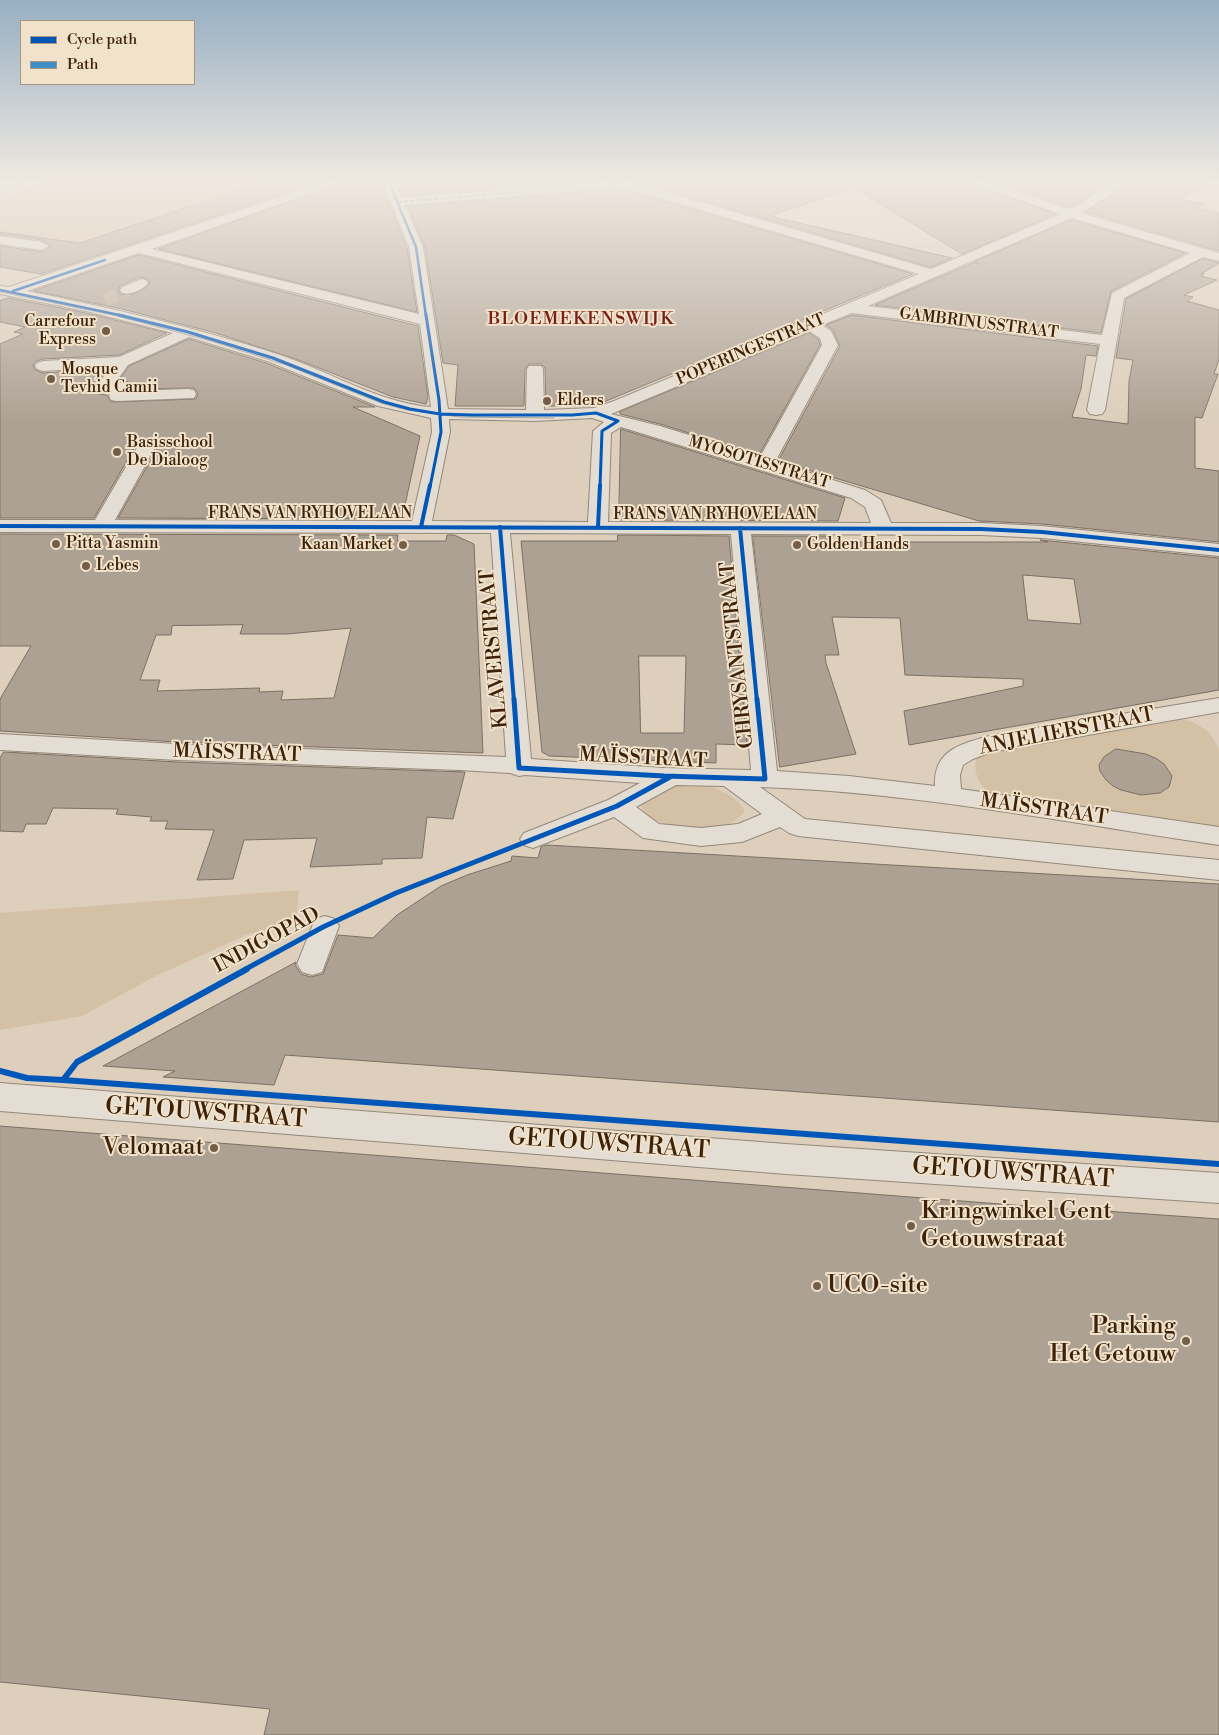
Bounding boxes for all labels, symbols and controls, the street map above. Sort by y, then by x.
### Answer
legend [20,20,195,85]
text: Cycle path [67,30,137,49]
text: Path [67,55,99,74]
street label: GAMBRINUSSTRAAT [898,305,1060,343]
district label: BLOEMEKENSWIJK [486,309,676,331]
street label: POPERINGESTRAAT [674,310,828,390]
place label: Carrefour Express [24,312,96,350]
marker: Carrefour Express [100,325,112,337]
place label: Mosque Tevhid Camii [61,360,158,398]
marker: Mosque Tevhid Camii [45,373,57,385]
place label: Elders [557,391,604,411]
marker: Elders [541,395,553,407]
street label: MYOSOTISSTRAAT [686,432,832,494]
place label: Basisschool De Dialoog [127,433,213,471]
marker: Basisschool De Dialoog [111,446,123,458]
street label: FRANS VAN RYHOVELAAN [208,504,412,524]
street label: FRANS VAN RYHOVELAAN [613,505,817,525]
place label: Pitta Yasmin [66,534,159,554]
place label: Kaan Market [301,535,393,555]
place label: Golden Hands [807,535,909,555]
marker: Pitta Yasmin [50,538,62,550]
marker: Kaan Market [397,539,409,551]
marker: Golden Hands [791,539,803,551]
place label: Lebes [96,556,139,576]
marker: Lebes [80,560,92,572]
street label: CHRYSANTSTRAAT [716,560,760,750]
street label: KLAVERSTRAAT [476,568,514,730]
street label: ANJELIERSTRAAT [977,703,1157,761]
street label: MAÏSSTRAAT [172,740,302,768]
street label: MAÏSSTRAAT [578,744,708,774]
street label: MAÏSSTRAAT [979,789,1109,831]
street label: INDIGOPAD [210,903,324,979]
street label: GETOUWSTRAAT [104,1093,308,1135]
street label: GETOUWSTRAAT [507,1124,711,1166]
place label: Velomaat [102,1134,204,1162]
marker: Velomaat [208,1142,220,1154]
street label: GETOUWSTRAAT [911,1153,1115,1195]
place label: Kringwinkel Gent Getouwstraat [921,1198,1112,1254]
marker: Kringwinkel Gent Getouwstraat [905,1220,917,1232]
place label: UCO-site [827,1272,928,1300]
marker: UCO-site [811,1280,823,1292]
place label: Parking Het Getouw [1050,1313,1176,1369]
marker: Parking Het Getouw [1180,1335,1192,1347]

